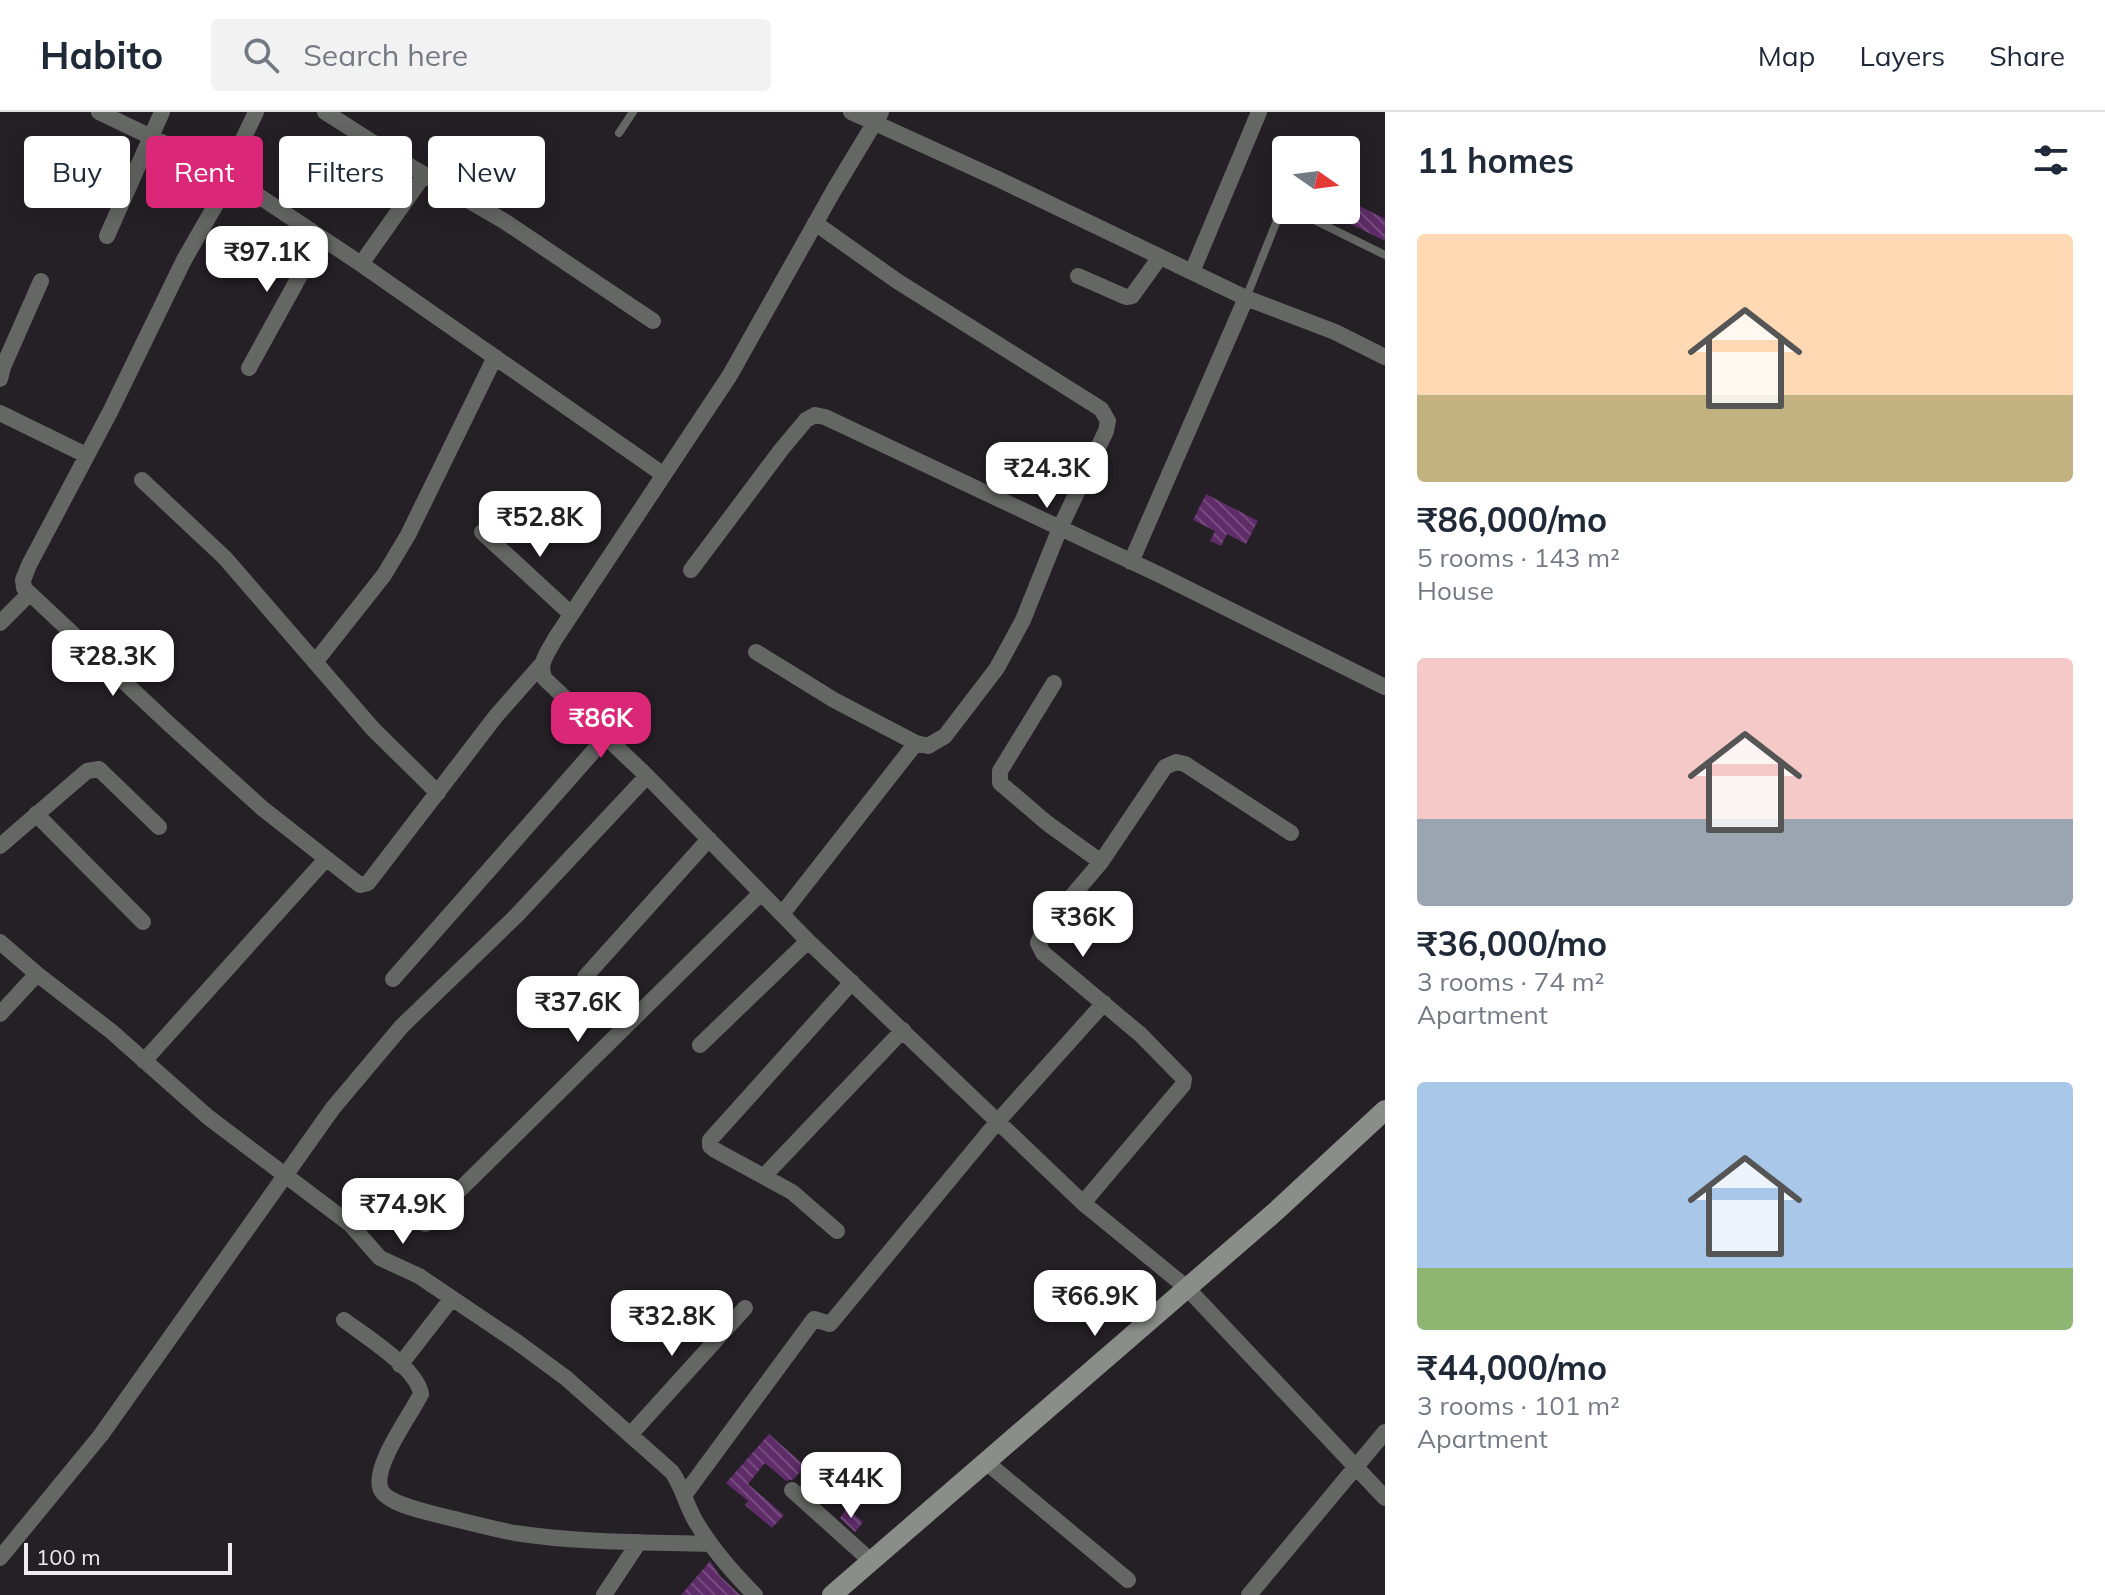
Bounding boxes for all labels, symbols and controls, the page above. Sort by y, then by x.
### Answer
search box [211,19,771,91]
text: Habito [40,31,163,79]
icon: search [239,33,283,77]
text: Search here [303,36,468,74]
text: Map [1758,38,1815,73]
text: Layers [1859,38,1945,73]
text: Share [1989,38,2065,73]
chip: Buy [24,136,130,208]
chip: Rent [146,136,263,208]
chip: Filters [279,136,412,208]
chip: New [428,136,545,208]
north arrow [1272,136,1360,224]
map controls [1272,136,1360,224]
icon: filters [2029,138,2073,182]
text: 11 homes [1417,139,1574,182]
pin: ₹97.1K [202,226,332,294]
text: ₹97.1K [224,235,310,268]
icon: home [1673,286,1817,430]
pin: ₹24.3K [982,442,1112,510]
text: ₹24.3K [1004,451,1090,484]
pin: ₹52.8K [475,491,605,559]
text: ₹86,000/mo [1417,498,1607,541]
text: ₹52.8K [497,500,583,533]
text: 5 rooms · 143 m² [1417,541,1620,574]
text: House [1417,574,1494,607]
pin: ₹28.3K [48,630,178,698]
text: ₹28.3K [70,639,156,672]
pin: ₹86K [554,692,648,760]
text: ₹86K [569,701,633,734]
icon: home [1673,710,1817,854]
pin: ₹36K [1036,891,1130,959]
text: ₹36K [1051,900,1115,933]
text: ₹36,000/mo [1417,922,1607,965]
text: 3 rooms · 74 m² [1417,965,1604,998]
pin: ₹37.6K [513,976,643,1044]
text: ₹37.6K [535,985,621,1018]
text: Apartment [1417,998,1548,1031]
icon: home [1673,1134,1817,1278]
pin: ₹74.9K [338,1178,468,1246]
text: ₹74.9K [360,1187,446,1220]
pin: ₹66.9K [1030,1270,1160,1338]
text: ₹66.9K [1052,1279,1138,1312]
pin: ₹32.8K [607,1290,737,1358]
text: ₹32.8K [629,1299,715,1332]
text: ₹44,000/mo [1417,1346,1607,1389]
text: 3 rooms · 101 m² [1417,1389,1620,1422]
text: Apartment [1417,1422,1548,1455]
pin: ₹44K [804,1452,898,1520]
text: ₹44K [819,1461,883,1494]
scale bar [24,1539,232,1575]
text: 100 m [36,1543,101,1571]

